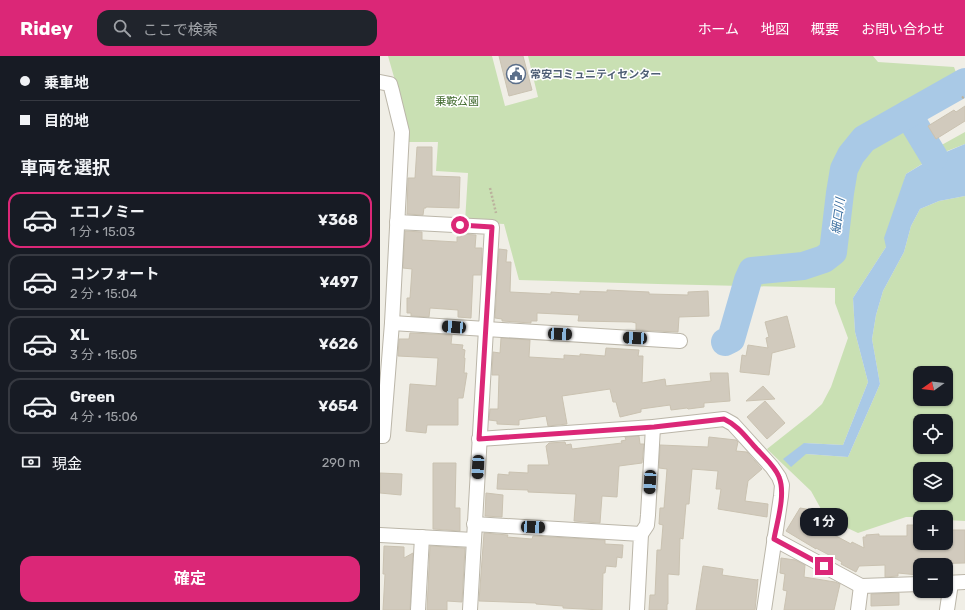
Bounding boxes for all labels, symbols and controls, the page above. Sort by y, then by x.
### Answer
search box [97,10,377,46]
text: Ridey [20,17,73,40]
icon: search [111,17,133,39]
text: ここで検索 [143,21,218,39]
text: ホーム [697,21,739,38]
text: 地図 [761,21,789,38]
text: 概要 [811,21,839,38]
text: お問い合わせ [861,21,945,38]
public building icon: 常安コミュニティセンター [505,63,527,85]
place label: 常安コミュニティセンター [530,68,661,81]
text: 乗車地 [44,74,89,92]
park label: 乗鞍公園 [435,95,479,108]
text: 目的地 [44,112,89,130]
text: 車両を選択 [20,157,110,179]
water label: 細口川 [829,195,848,235]
icon: car [22,202,58,238]
text: エコノミー [70,203,145,221]
text: ¥368 [318,211,358,229]
route start [451,216,469,234]
text: 1 分 · 15:03 [70,224,135,239]
icon: car [22,264,58,300]
text: コンフォート [70,265,160,283]
text: ¥497 [319,273,358,291]
text: 2 分 · 15:04 [70,286,137,301]
car [442,320,466,334]
icon: car [22,326,58,362]
text: XL [70,326,89,344]
car [548,327,572,341]
car [623,331,647,345]
text: ¥626 [318,335,358,353]
text: 3 分 · 15:05 [70,347,137,362]
north arrow [913,366,953,406]
map controls [913,366,953,598]
icon: car [22,388,58,424]
text: Green [70,388,115,406]
text: ¥654 [318,397,358,415]
text: 4 分 · 15:06 [70,409,138,424]
button: locate [913,414,953,454]
icon: cash [20,451,42,473]
text: 現金 [52,455,82,473]
text: 290 m [322,455,360,470]
car [471,455,485,479]
button: layers [913,462,953,502]
car [643,470,657,494]
callout: 1 分 [800,508,848,536]
button: + [913,510,953,550]
text: 1 分 [813,514,835,529]
car [521,520,545,534]
button: 確定 [20,556,360,602]
route end [815,557,833,575]
button: − [913,558,953,598]

